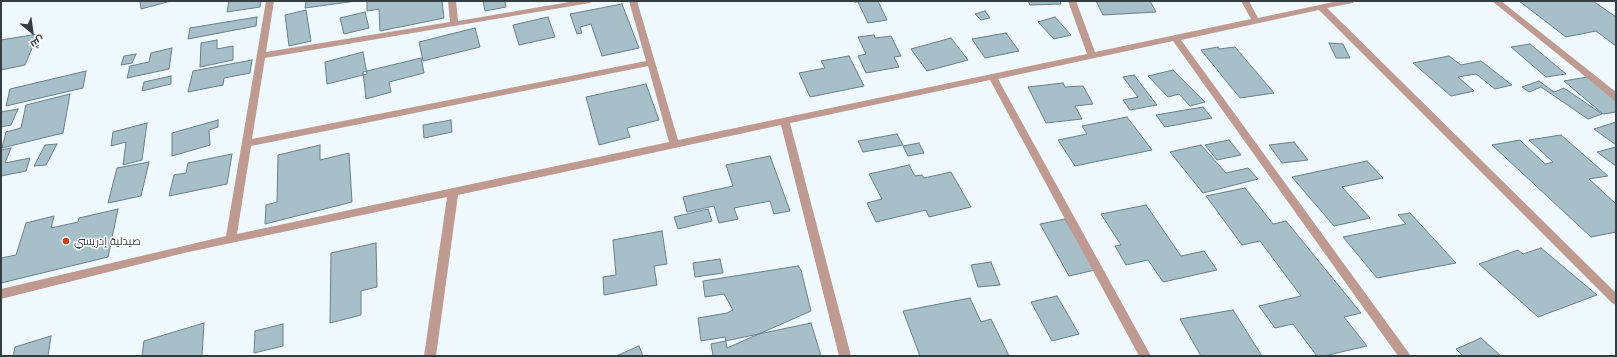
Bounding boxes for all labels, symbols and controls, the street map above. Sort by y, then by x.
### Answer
north arrow [12,12,52,52]
text: ش [29,34,47,52]
place label: صيدلية إدريسي [74,234,141,248]
marker: صيدلية إدريسي [61,236,71,246]

